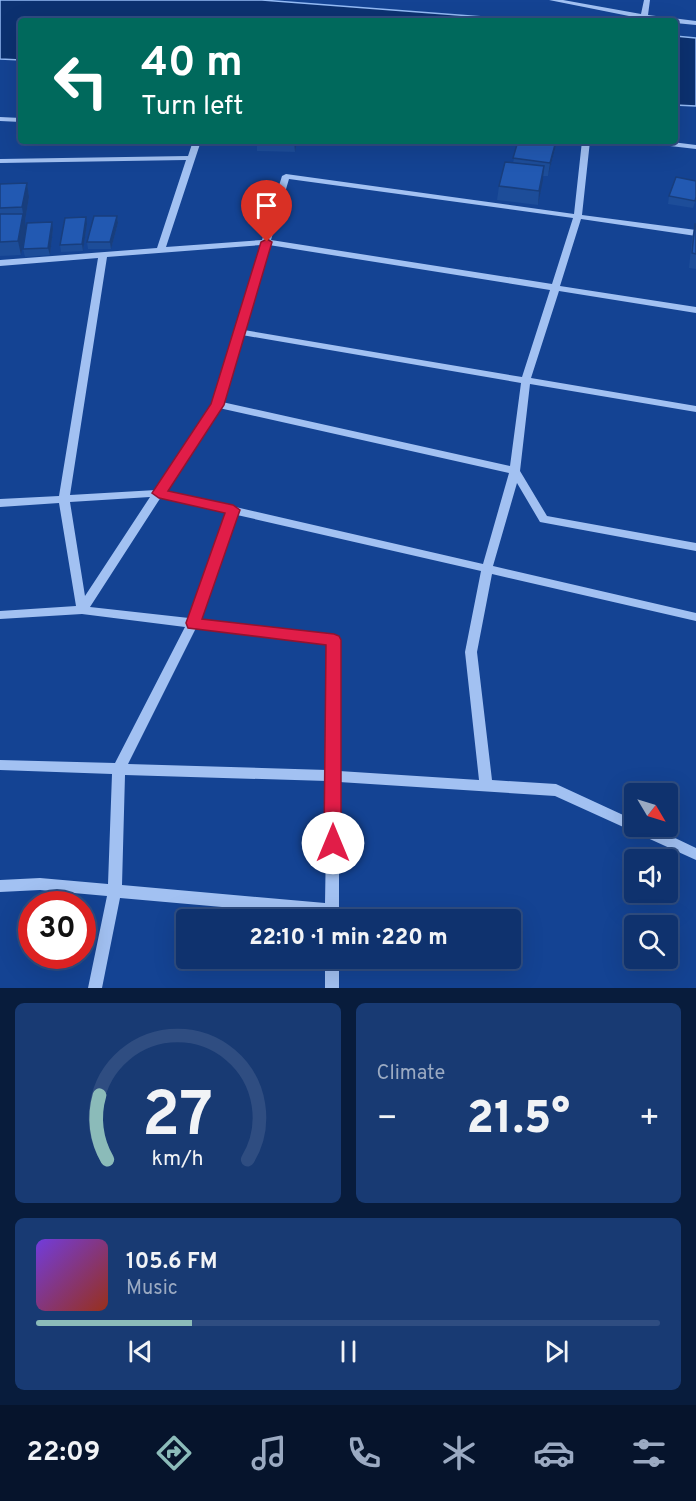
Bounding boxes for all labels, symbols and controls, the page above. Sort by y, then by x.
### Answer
text: 40 m [141,38,243,91]
icon: left [42,42,120,120]
text: Turn left [141,90,243,124]
pin [241,180,292,242]
icon: arrive [250,189,283,222]
north arrow [624,783,678,837]
map controls [624,783,678,969]
position arrow [301,811,365,875]
button: sound [624,849,678,903]
speed limit sign: 30 [18,891,96,969]
button: search [624,915,678,969]
text: 22:10 · 1 min · 220 m [249,925,448,952]
text: Climate [377,1061,445,1087]
text: 27 [142,1079,213,1158]
text: 21.5° [466,1092,570,1149]
text: − [377,1099,398,1141]
text: + [639,1099,660,1141]
text: km/h [152,1146,204,1173]
text: 105.6 FM [126,1249,218,1276]
text: Music [126,1276,178,1302]
icon: previous [124,1335,157,1368]
icon: pause [332,1335,365,1368]
icon: next [540,1335,573,1368]
icon: directions [153,1432,195,1474]
icon: music [248,1432,290,1474]
icon: phone [343,1432,385,1474]
icon: climate [438,1432,480,1474]
icon: car [533,1432,575,1474]
icon: filters [628,1432,670,1474]
text: 22:09 [26,1436,100,1470]

